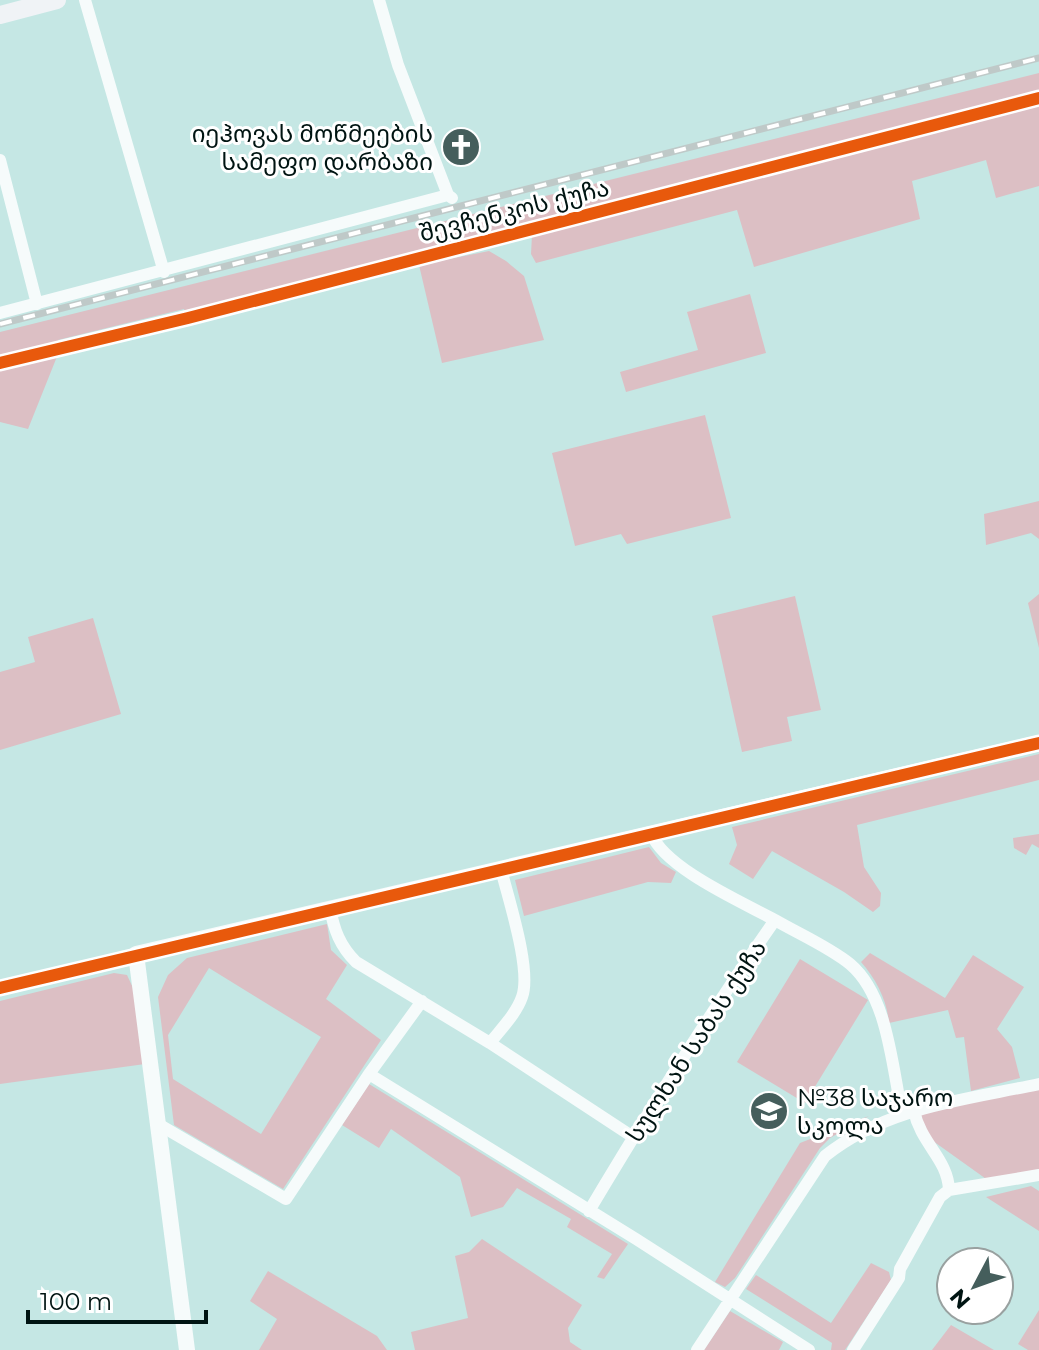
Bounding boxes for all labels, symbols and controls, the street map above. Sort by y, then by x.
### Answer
place label: იეჰოვას მოწმეების სამეფო დარბაზი [192,119,433,176]
church icon: იეჰოვას მოწმეების სამეფო დარბაზი [440,126,482,168]
street label: შევჩენკოს ქუჩა [416,172,612,248]
street label: სულხან საბას ქუჩა [620,934,772,1148]
place label: №38 საჯარო სკოლა [797,1083,953,1140]
school or university icon: №38 საჯარო სკოლა [748,1090,790,1132]
north arrow [935,1246,1015,1326]
scale bar [28,1274,206,1324]
text: N [944,1283,976,1314]
text: 100 m [40,1287,112,1316]

